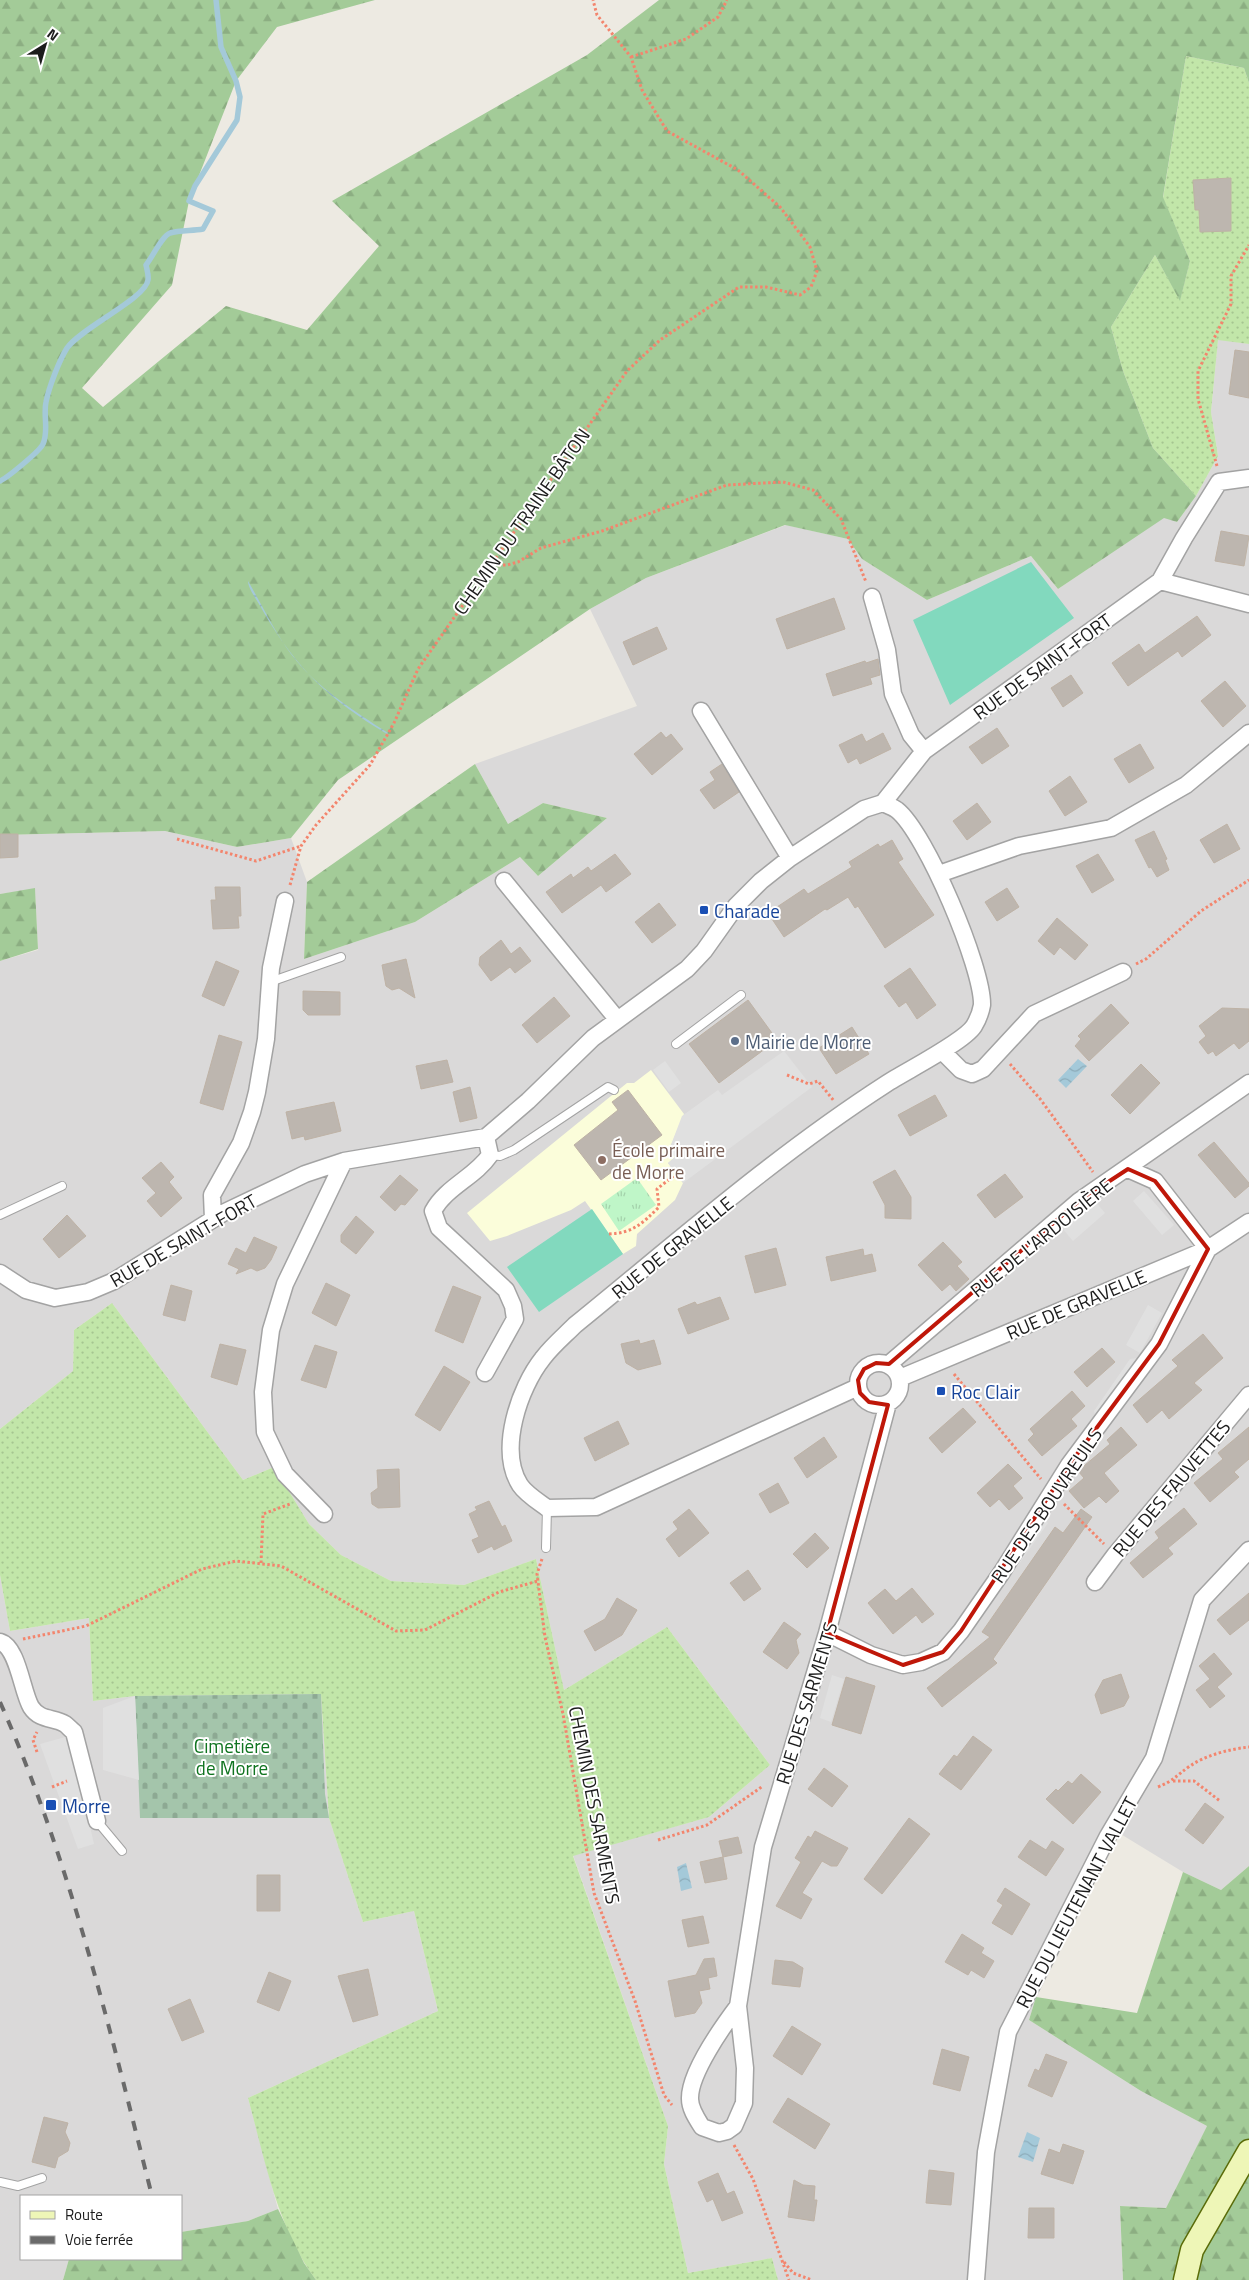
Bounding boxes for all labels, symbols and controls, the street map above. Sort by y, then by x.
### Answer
north arrow [20,20,70,70]
text: N [43,23,63,46]
street label: CHEMIN DU TRAINE BÂTON [445,422,597,620]
street label: RUE DE SAINT-FORT [967,606,1117,726]
place label: Charade [714,896,780,925]
marker: Charade [698,904,710,916]
place label: Mairie de Morre [745,1027,871,1056]
marker: Mairie de Morre [729,1035,741,1047]
place label: École primaire de Morre [612,1135,725,1186]
marker: École primaire de Morre [596,1154,608,1166]
street label: RUE DE L'ARDOISIÈRE [963,1170,1119,1304]
street label: RUE DE SAINT-FORT [104,1186,262,1294]
street label: RUE DE GRAVELLE [605,1189,739,1305]
street label: RUE DE GRAVELLE [1001,1261,1151,1347]
place label: Roc Clair [951,1377,1020,1406]
marker: Roc Clair [935,1385,947,1397]
street label: RUE DES FAUVETTES [1105,1413,1237,1563]
street label: RUE DES BOUVREUILS [983,1422,1109,1588]
street label: RUE DES SARMENTS [767,1618,845,1788]
street label: CHEMIN DES SARMENTS [562,1703,628,1907]
park label: Cimetière de Morre [194,1731,270,1782]
place label: Morre [62,1791,110,1820]
street label: RUE DU LIEUTENANT VALLET [1008,1791,1144,2013]
marker: Morre [44,1798,58,1812]
legend [20,2195,182,2260]
text: Route [65,2203,103,2226]
text: Voie ferrée [65,2228,133,2251]

